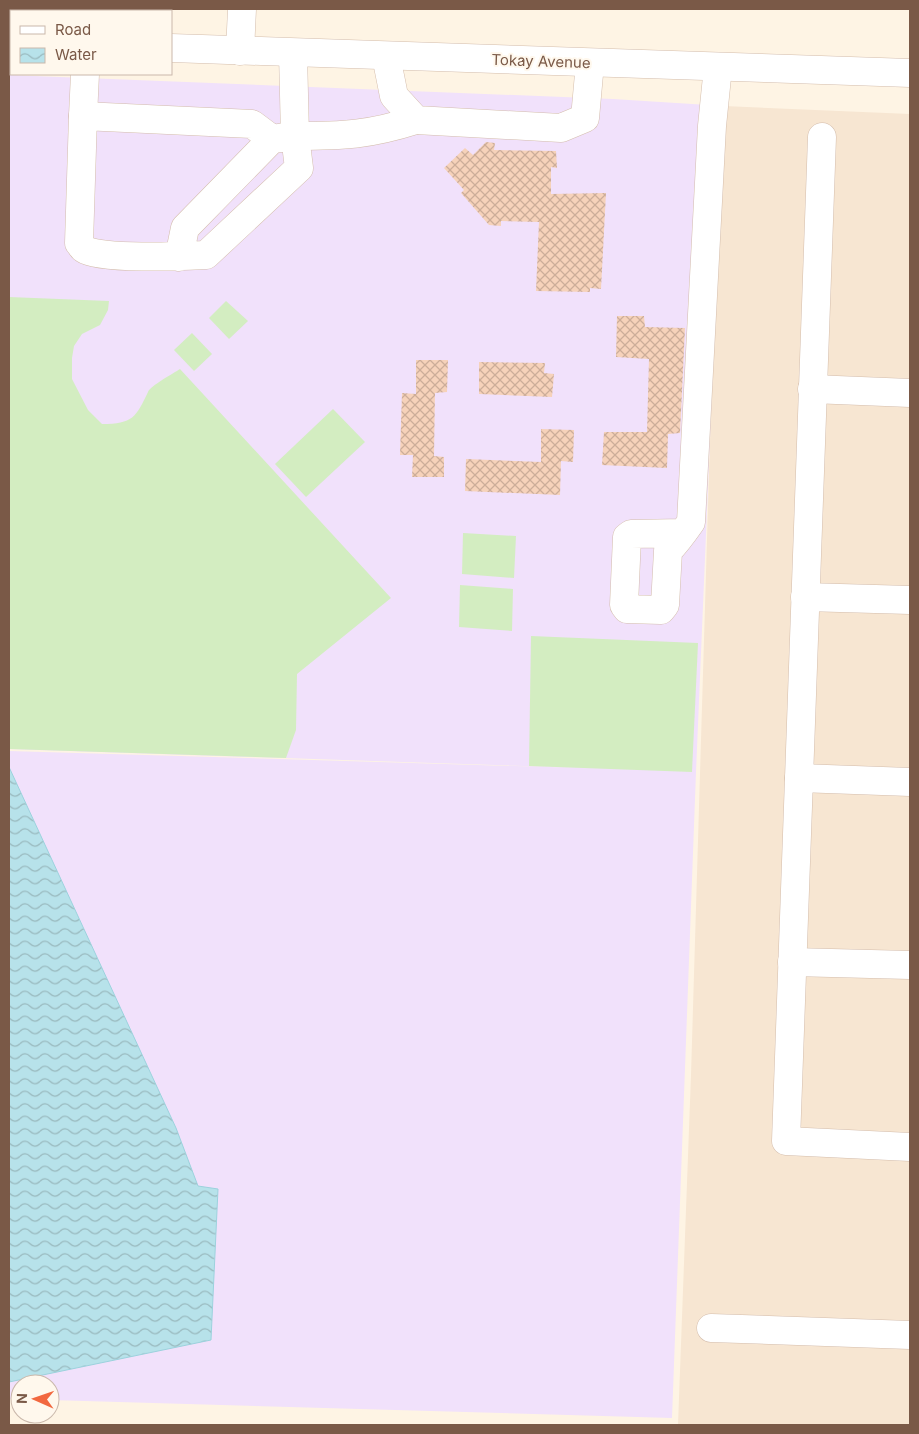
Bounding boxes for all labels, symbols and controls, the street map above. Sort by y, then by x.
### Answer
legend [10,10,172,75]
text: Road [55,20,91,39]
text: Water [55,45,97,64]
street label: Tokay Avenue [491,50,591,72]
north arrow [10,1374,60,1424]
text: N [13,1393,30,1404]

